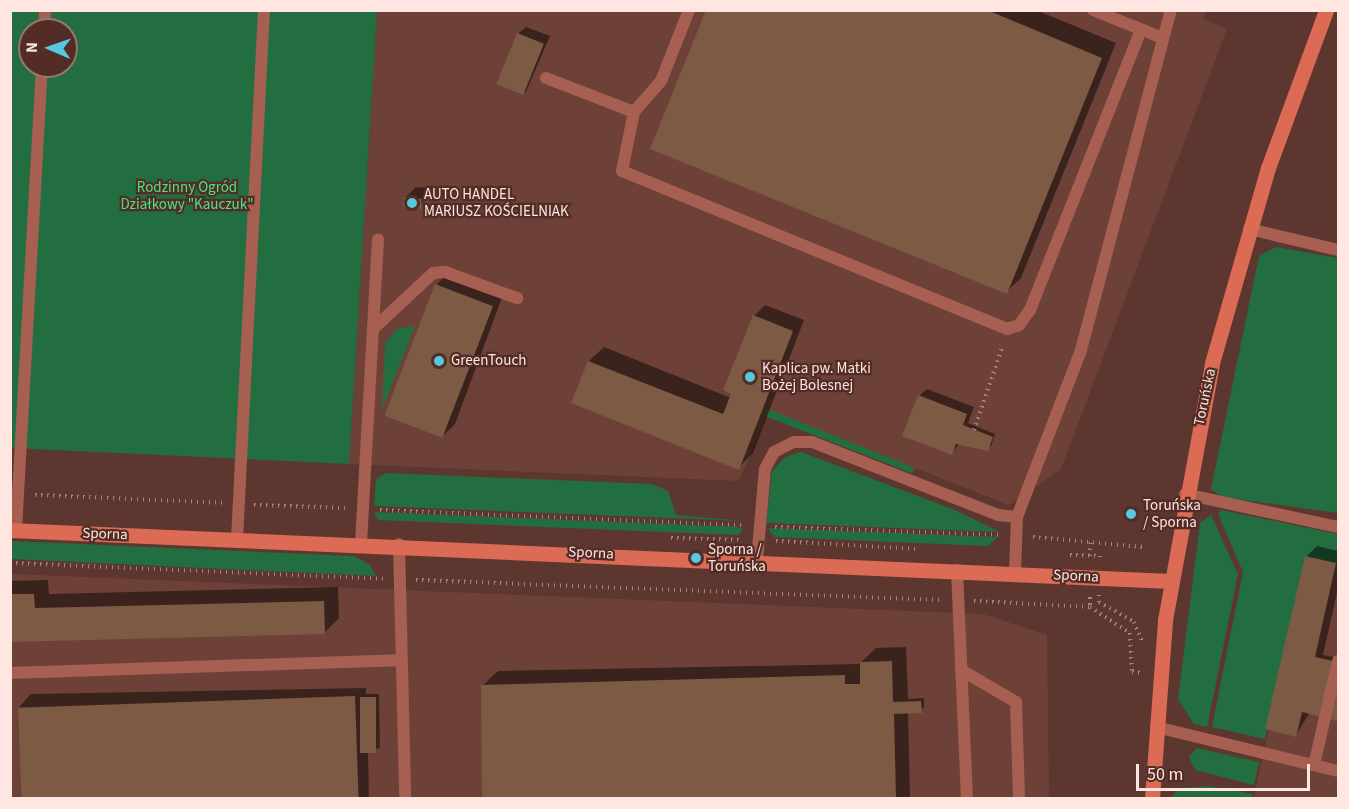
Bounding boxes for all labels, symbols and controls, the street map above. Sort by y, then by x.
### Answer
north arrow [18,18,78,78]
text: N [21,42,43,53]
park label: Rodzinny Ogród Działkowy "Kauczuk" [120,178,254,213]
place label: AUTO HANDEL MARIUSZ KOŚCIELNIAK [424,185,569,220]
marker: AUTO HANDEL MARIUSZ KOŚCIELNIAK [405,196,419,210]
place label: GreenTouch [451,352,526,370]
marker: GreenTouch [432,354,446,368]
place label: Kaplica pw. Matki Bożej Bolesnej [762,359,871,394]
street label: Toruńska [1190,367,1220,427]
marker: Kaplica pw. Matki Bożej Bolesnej [743,370,757,384]
place label: Toruńska / Sporna [1143,496,1201,531]
marker: Toruńska / Sporna [1124,507,1138,521]
street label: Sporna [82,524,128,544]
place label: Sporna / Toruńska [708,540,766,575]
street label: Sporna [568,543,614,563]
marker: Sporna / Toruńska [689,551,703,565]
street label: Sporna [1053,566,1099,586]
scale bar [1139,752,1313,790]
text: 50 m [1147,762,1183,787]

